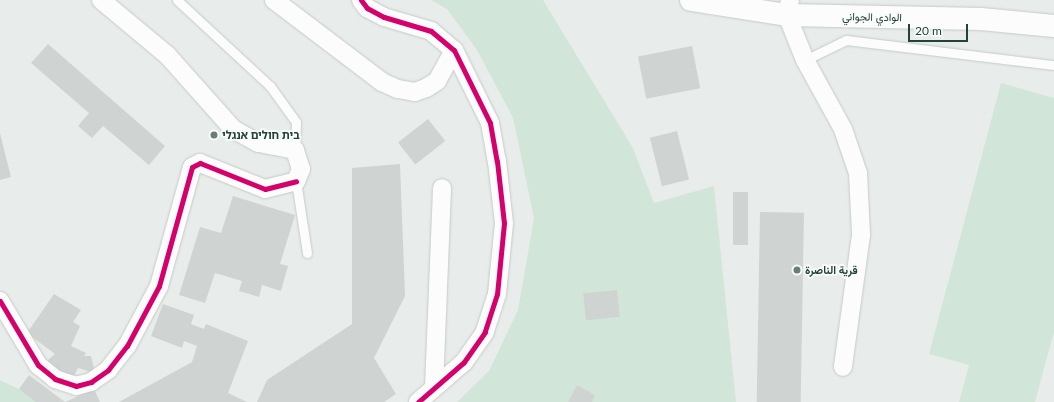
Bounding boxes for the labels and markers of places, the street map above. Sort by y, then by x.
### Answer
place label: בית חולים אנגלי [222,128,300,142]
marker: בית חולים אנגלי [209,130,219,140]
place label: قرية الناصرة [805,263,858,277]
marker: قرية الناصرة [792,265,802,275]

